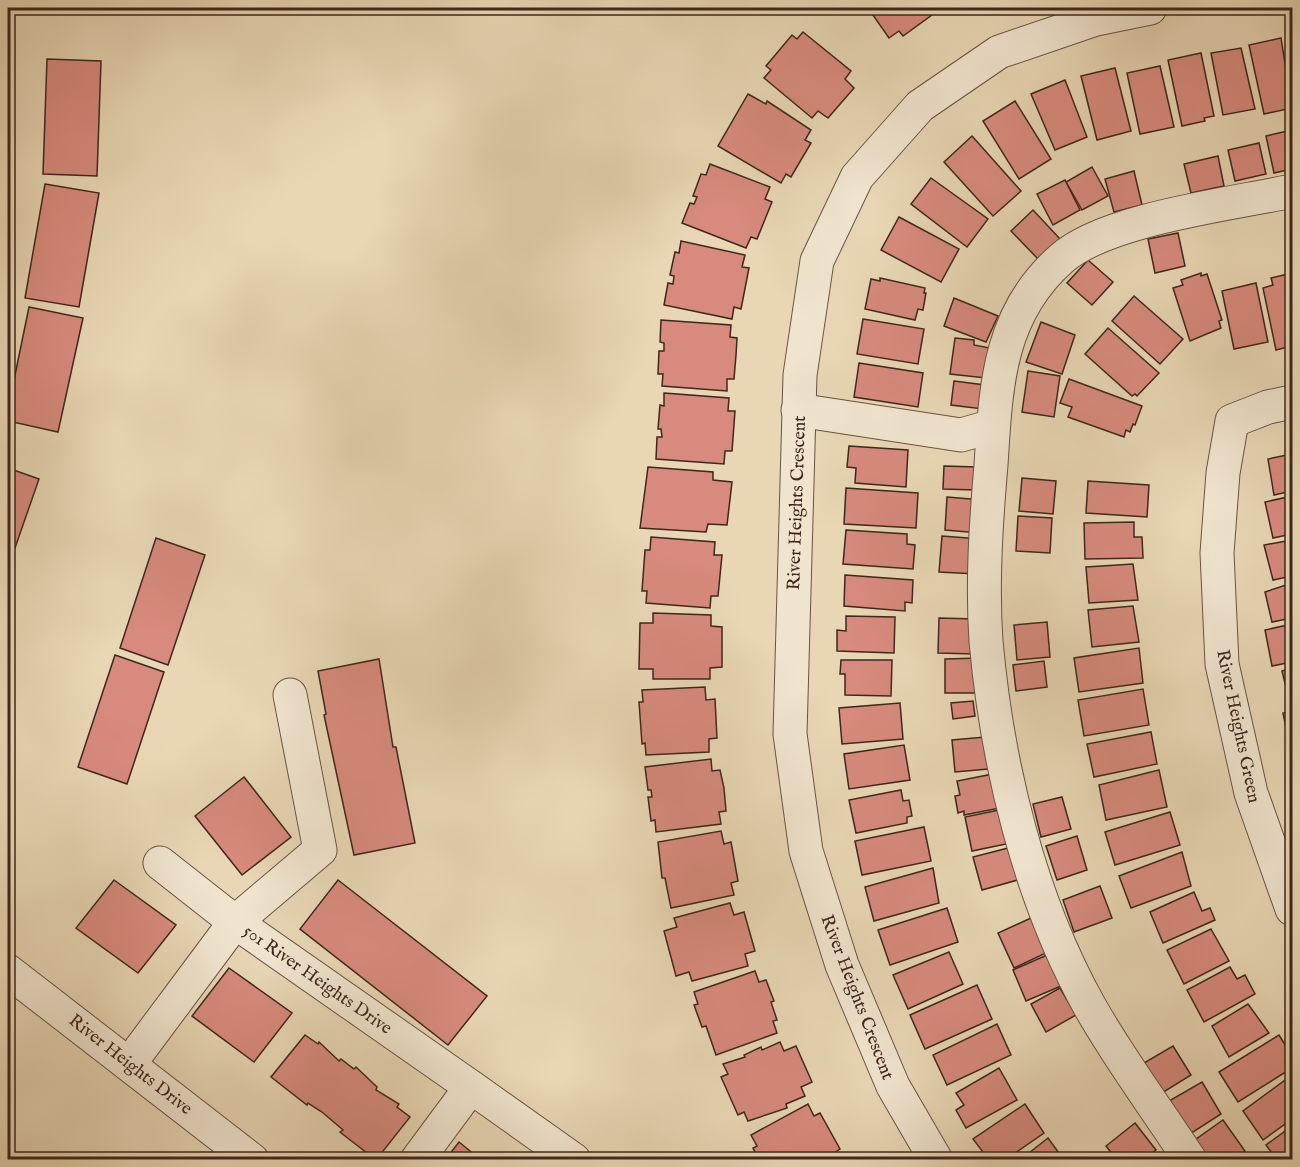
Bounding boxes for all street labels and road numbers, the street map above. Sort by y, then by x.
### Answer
street label: River Heights Crescent [783,415,812,591]
street label: River Heights Green [1210,648,1265,805]
street label: River Heights Crescent [815,912,899,1083]
street label: 501 River Heights Drive [238,920,396,1040]
street label: River Heights Drive [64,1010,197,1121]

